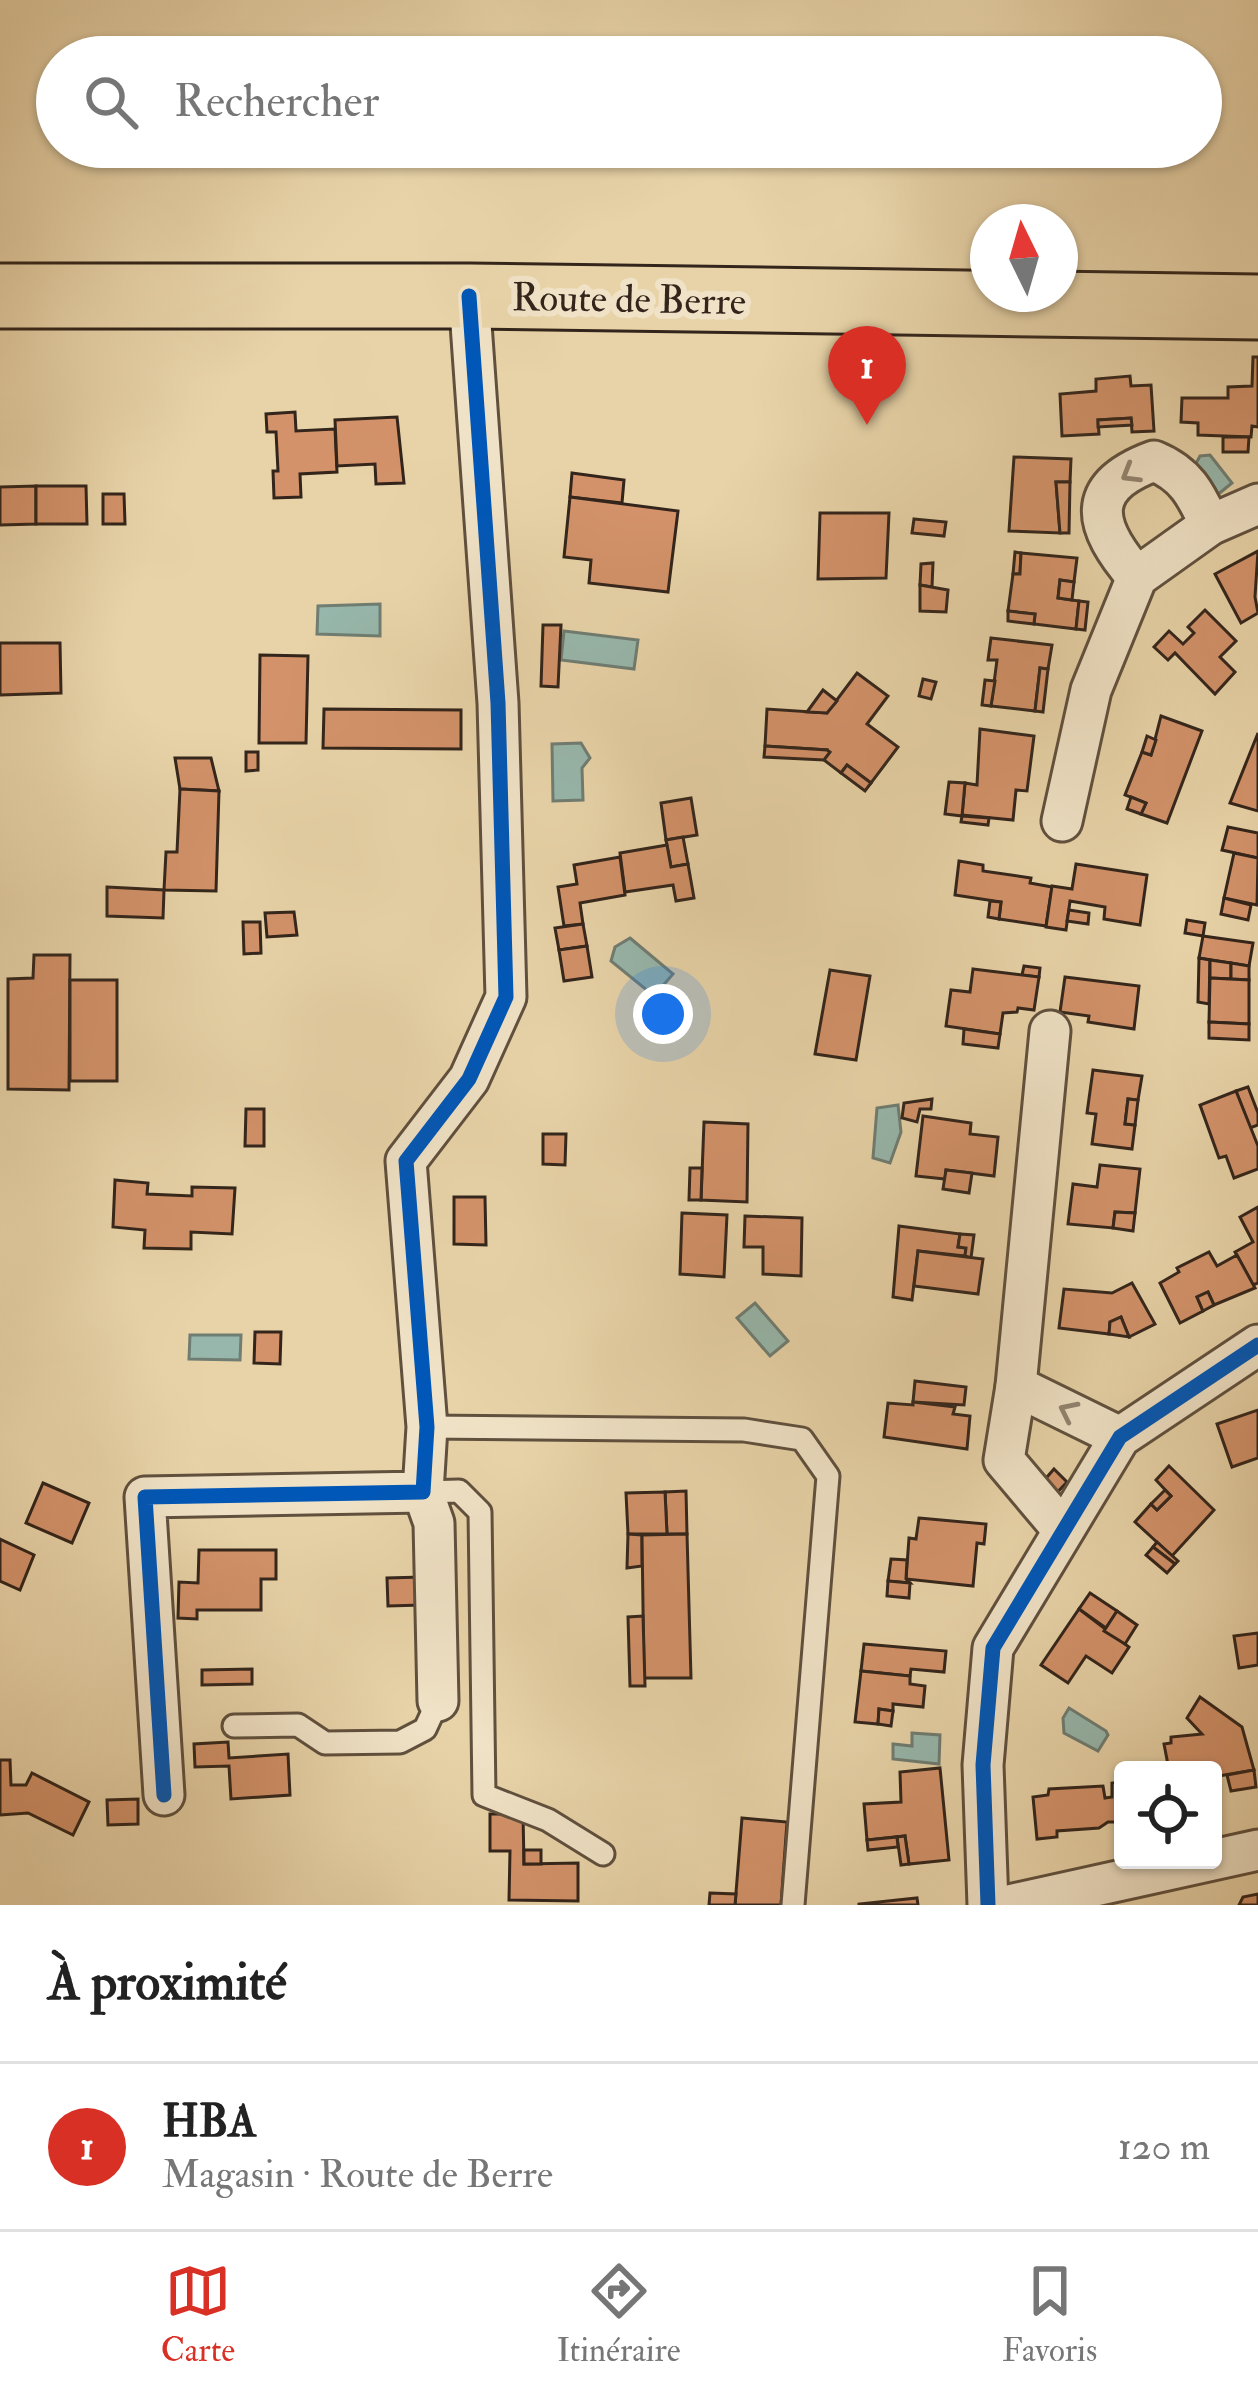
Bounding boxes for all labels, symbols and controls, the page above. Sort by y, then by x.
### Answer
search box [36,36,1222,168]
icon: search [78,69,144,135]
text: Rechercher [174,74,379,130]
north arrow [970,204,1078,312]
street label: Route de Berre [511,273,747,326]
pin: 1 [828,326,906,425]
one-way arrow [1122,460,1143,483]
your location [633,984,693,1044]
one-way arrow [1059,1402,1080,1425]
map controls [1114,1761,1222,1869]
button: locate [1114,1761,1222,1869]
text: À proximité [48,1951,287,2015]
text: HBA [162,2094,257,2150]
text: 1 [80,2122,94,2171]
text: 120 m [1118,2122,1210,2171]
text: Magasin · Route de Berre [162,2150,553,2199]
tab: Carte [161,2258,235,2371]
tab: Itinéraire [557,2258,681,2371]
tab: Favoris [1002,2258,1097,2371]

